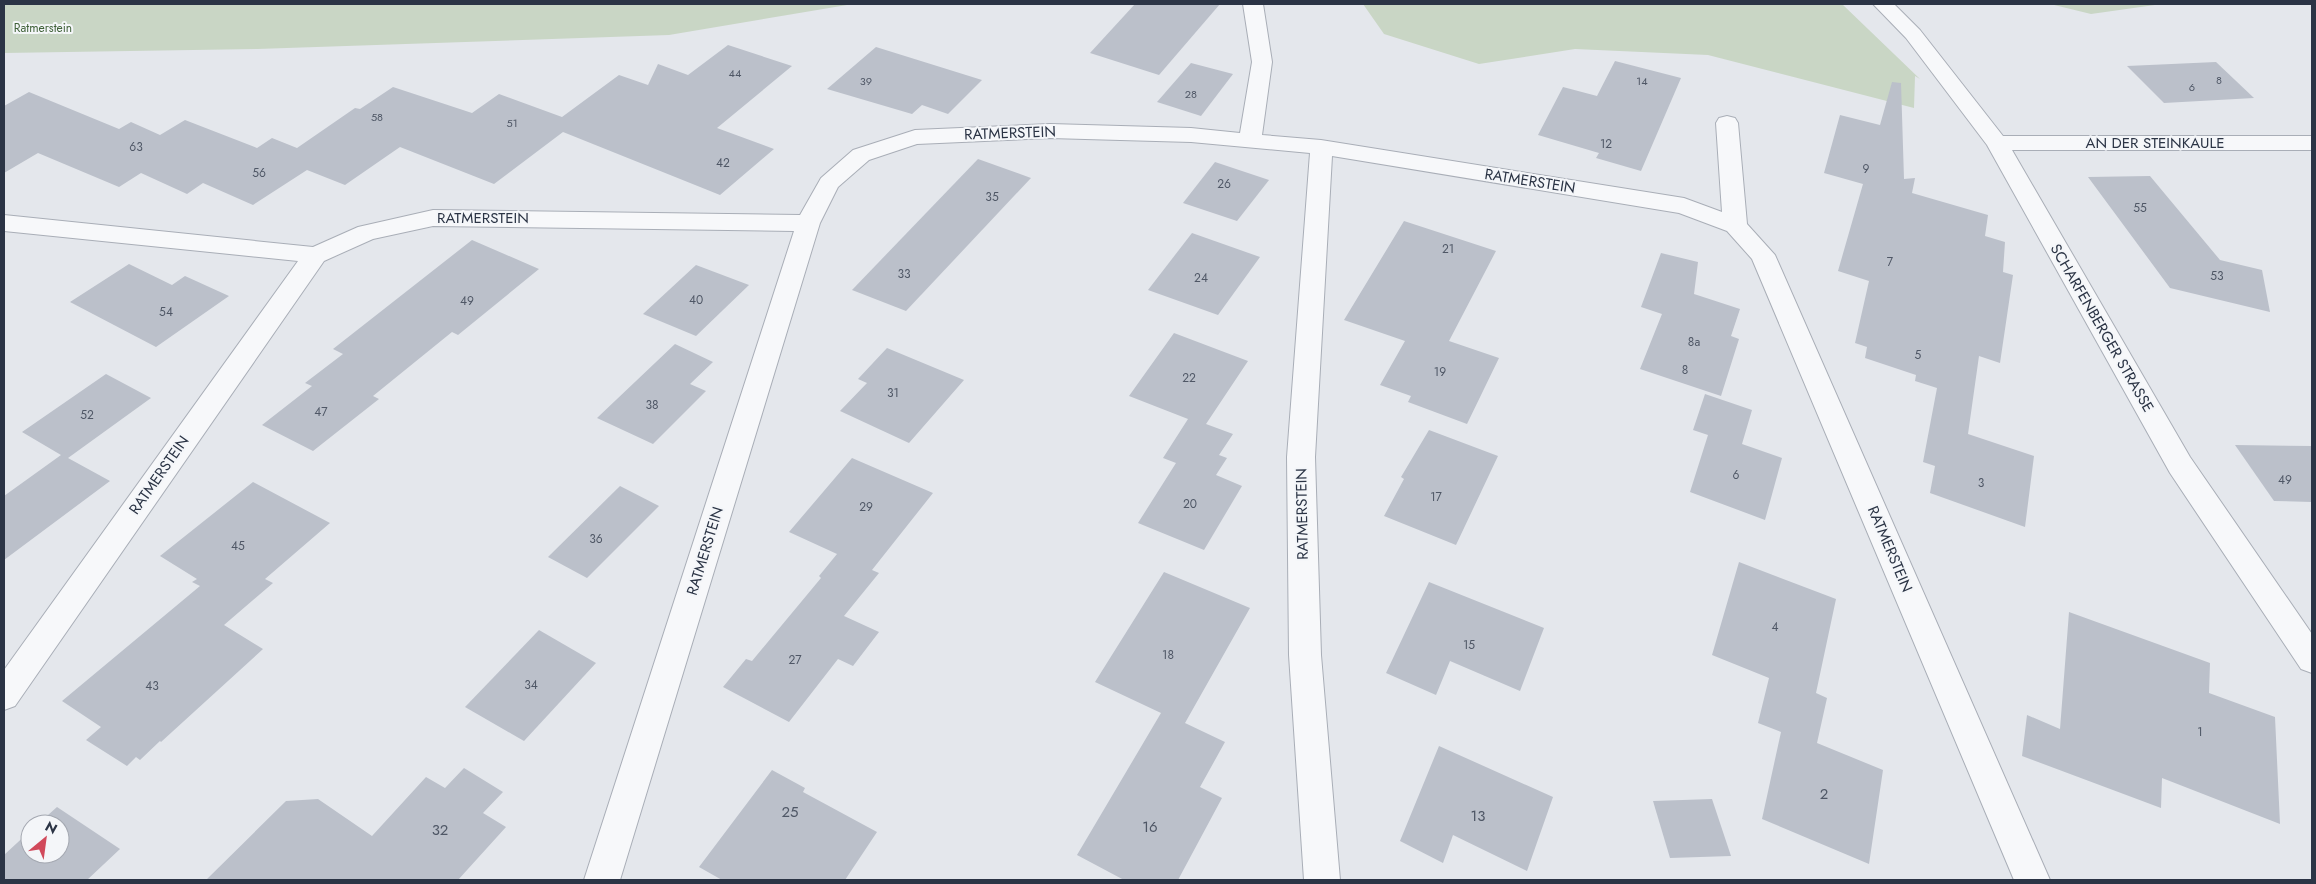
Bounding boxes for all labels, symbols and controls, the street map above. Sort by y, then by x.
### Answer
park label: Ratmerstein [14,19,72,37]
house number: 44 [729,65,742,81]
house number: 8 [2216,72,2222,88]
house number: 39 [860,73,872,89]
house number: 14 [1636,73,1648,89]
house number: 6 [2189,79,2195,95]
house number: 28 [1185,86,1197,102]
house number: 58 [371,109,383,125]
house number: 51 [506,115,518,131]
street label: RATMERSTEIN [964,120,1056,146]
street label: AN DER STEINKAULE [2086,132,2224,154]
house number: 12 [1600,135,1612,153]
house number: 63 [129,138,143,156]
house number: 42 [716,154,730,172]
house number: 9 [1863,160,1870,178]
street label: RATMERSTEIN [1483,163,1577,199]
house number: 56 [252,164,266,182]
house number: 26 [1217,175,1231,193]
house number: 35 [985,188,999,206]
house number: 55 [2133,199,2147,217]
street label: RATMERSTEIN [437,207,529,229]
house number: 21 [1442,240,1454,258]
street label: SCHARFENBERGER STRASSE [2045,240,2159,416]
house number: 7 [1887,253,1894,271]
house number: 33 [897,265,911,283]
house number: 53 [2210,267,2224,285]
house number: 24 [1194,269,1208,287]
house number: 40 [689,291,703,309]
house number: 49 [460,292,474,310]
house number: 54 [159,303,173,321]
house number: 8a [1688,333,1700,351]
house number: 5 [1915,346,1922,364]
house number: 8 [1682,361,1688,379]
house number: 19 [1434,363,1446,381]
house number: 22 [1182,369,1196,387]
house number: 31 [887,384,899,402]
house number: 38 [645,396,659,414]
house number: 47 [314,403,328,421]
house number: 52 [80,406,94,424]
street label: RATMERSTEIN [124,431,194,519]
house number: 6 [1733,466,1740,484]
street label: RATMERSTEIN [1290,468,1314,560]
house number: 49 [2278,471,2292,489]
house number: 3 [1978,474,1985,492]
house number: 17 [1430,488,1443,506]
house number: 20 [1183,495,1197,513]
house number: 29 [859,498,873,516]
street label: RATMERSTEIN [1862,502,1918,596]
street label: RATMERSTEIN [681,504,729,598]
house number: 36 [589,530,603,548]
house number: 45 [231,537,245,555]
house number: 4 [1772,618,1779,636]
house number: 15 [1463,636,1475,654]
house number: 18 [1162,646,1174,664]
house number: 27 [788,651,802,669]
house number: 34 [524,676,538,694]
house number: 43 [145,677,159,695]
house number: 1 [2197,723,2203,741]
house number: 2 [1820,783,1828,805]
house number: 25 [782,801,799,823]
house number: 13 [1471,805,1485,827]
north arrow [20,814,70,864]
text: N [42,816,61,839]
house number: 16 [1142,816,1158,838]
house number: 32 [432,819,448,841]

